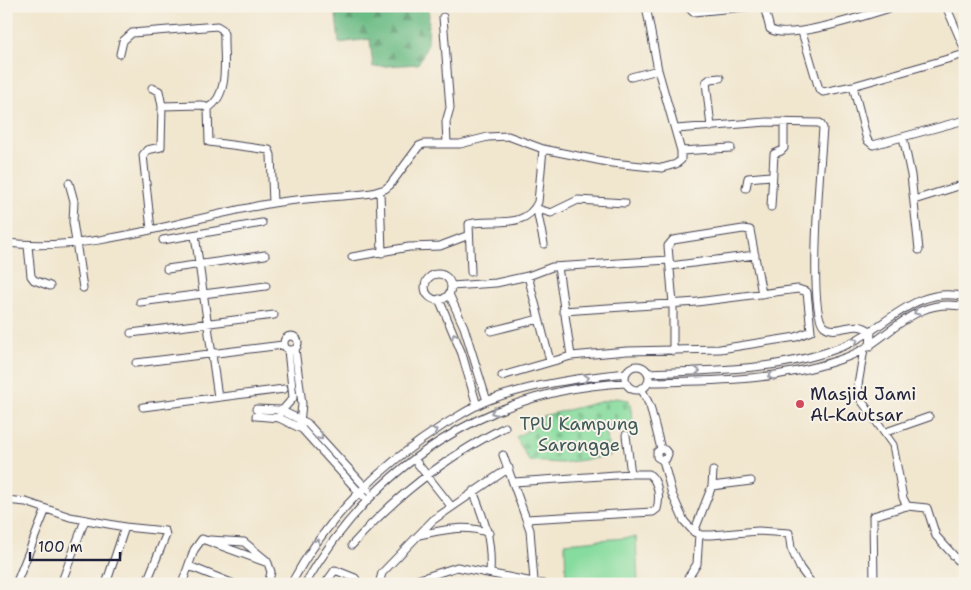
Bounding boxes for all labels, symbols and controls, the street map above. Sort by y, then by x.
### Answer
one-way arrow [913,306,922,316]
one-way arrow [451,333,461,341]
one-way arrow [850,336,859,347]
one-way arrow [694,366,701,376]
one-way arrow [767,370,775,381]
one-way arrow [582,373,590,384]
place label: Masjid Jami Al-Kautsar [810,382,916,427]
marker: Masjid Jami Al-Kautsar [794,398,806,410]
one-way arrow [490,406,499,417]
park label: TPU Kampung Sarongge [519,412,639,457]
one-way arrow [429,428,438,438]
one-way arrow [314,432,323,441]
scale bar [30,530,120,562]
text: 100 m [38,537,83,557]
one-way arrow [311,539,319,548]

